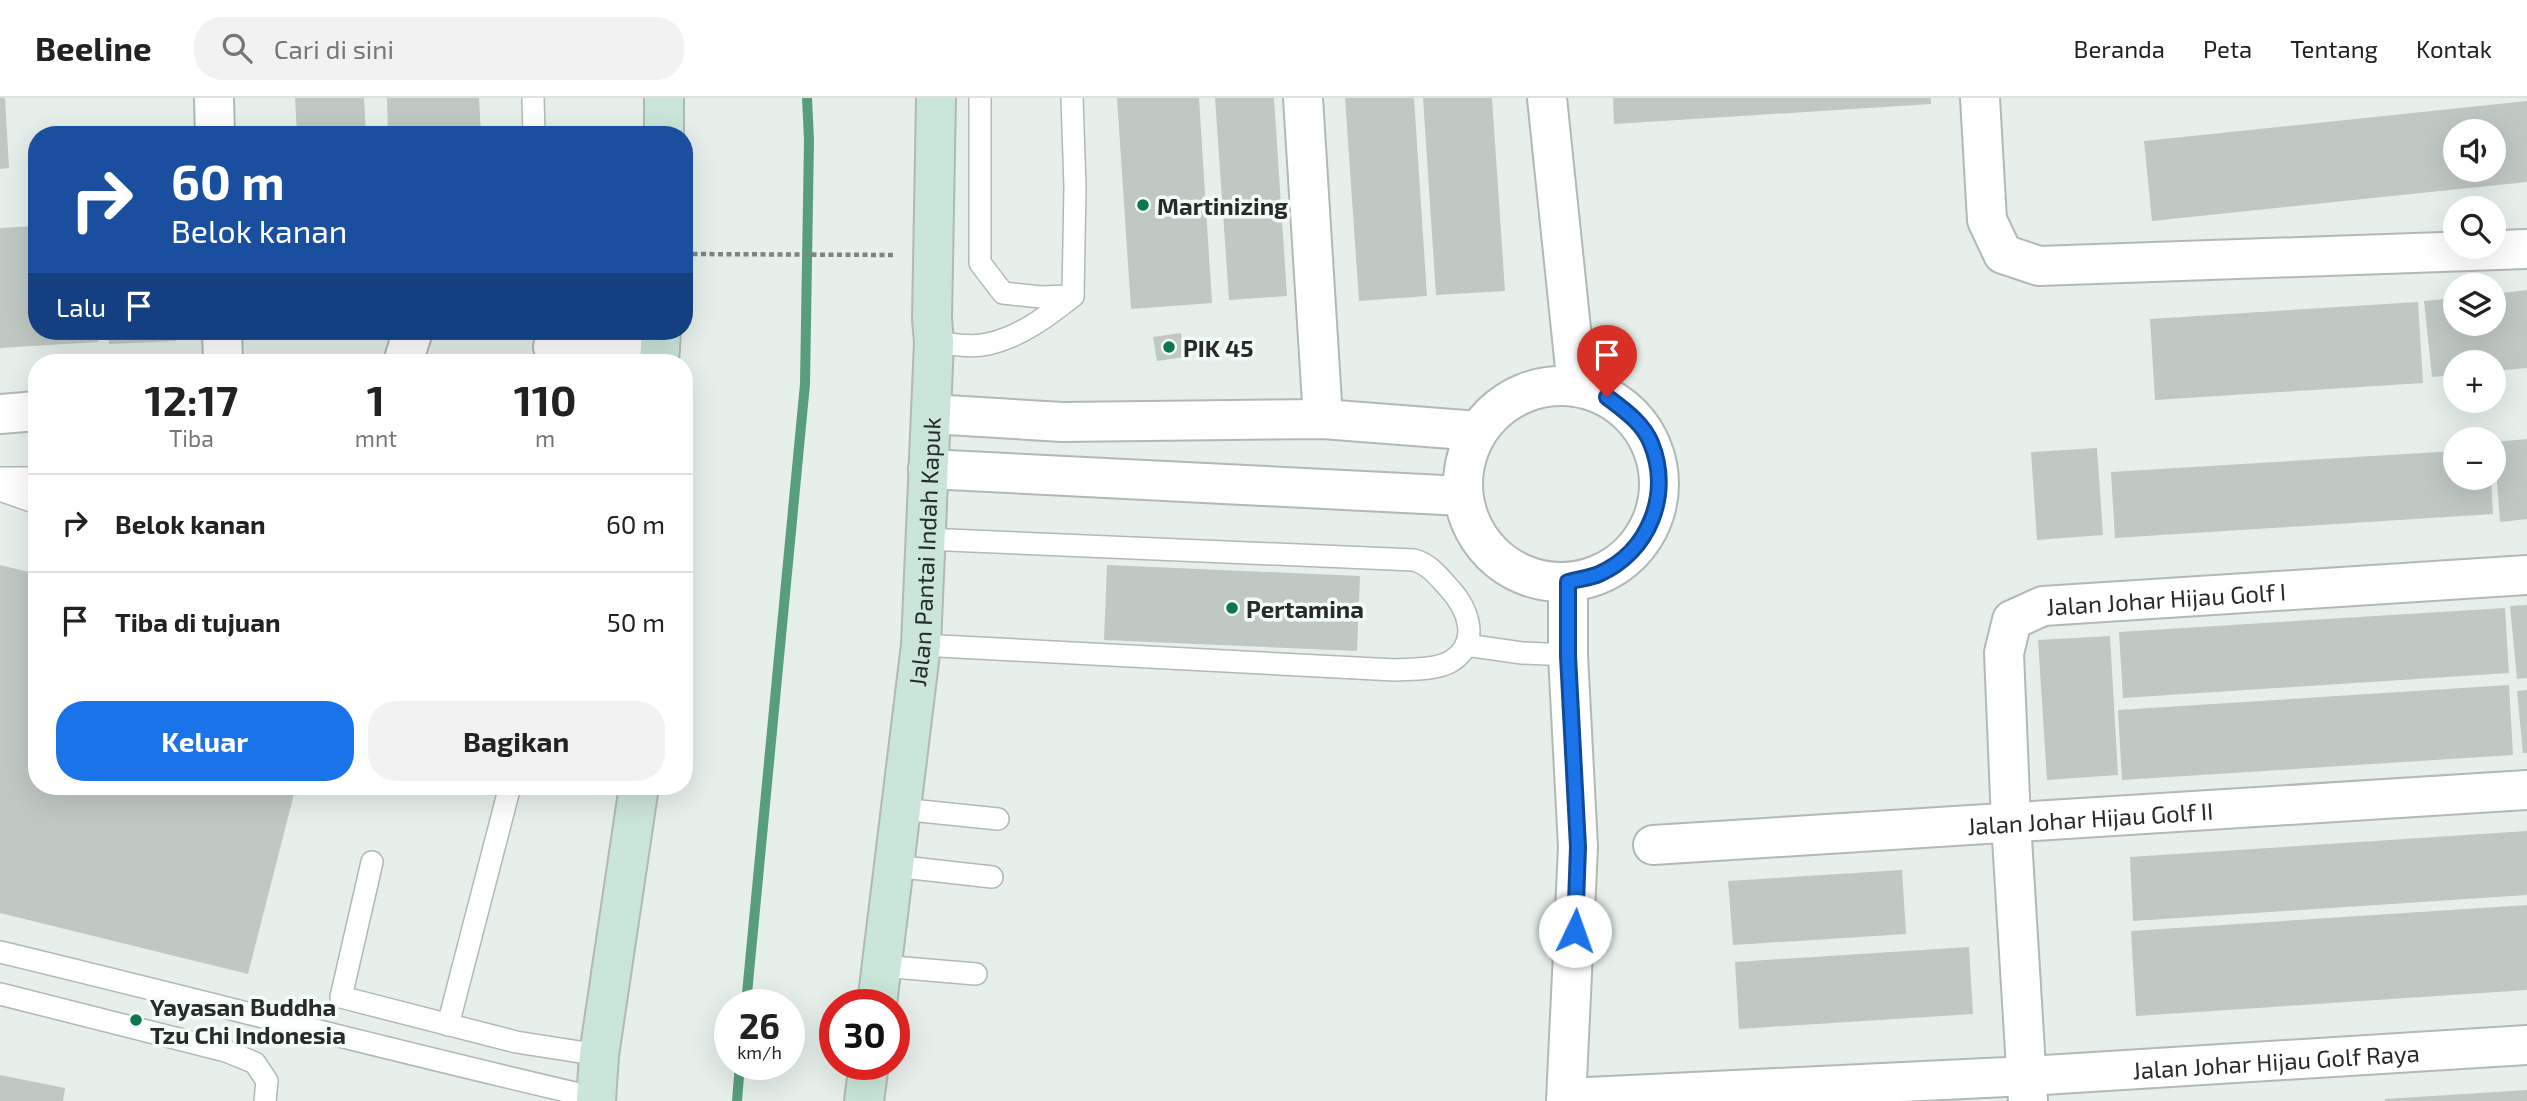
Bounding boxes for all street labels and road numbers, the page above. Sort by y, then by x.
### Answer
street label: Jalan Pantai Indah Kapuk [902,416,945,688]
street label: Jalan Johar Hijau Golf I [2045,576,2287,620]
street label: Jalan Johar Hijau Golf II [1966,795,2214,840]
street label: Jalan Johar Hijau Golf Raya [2131,1037,2421,1084]

